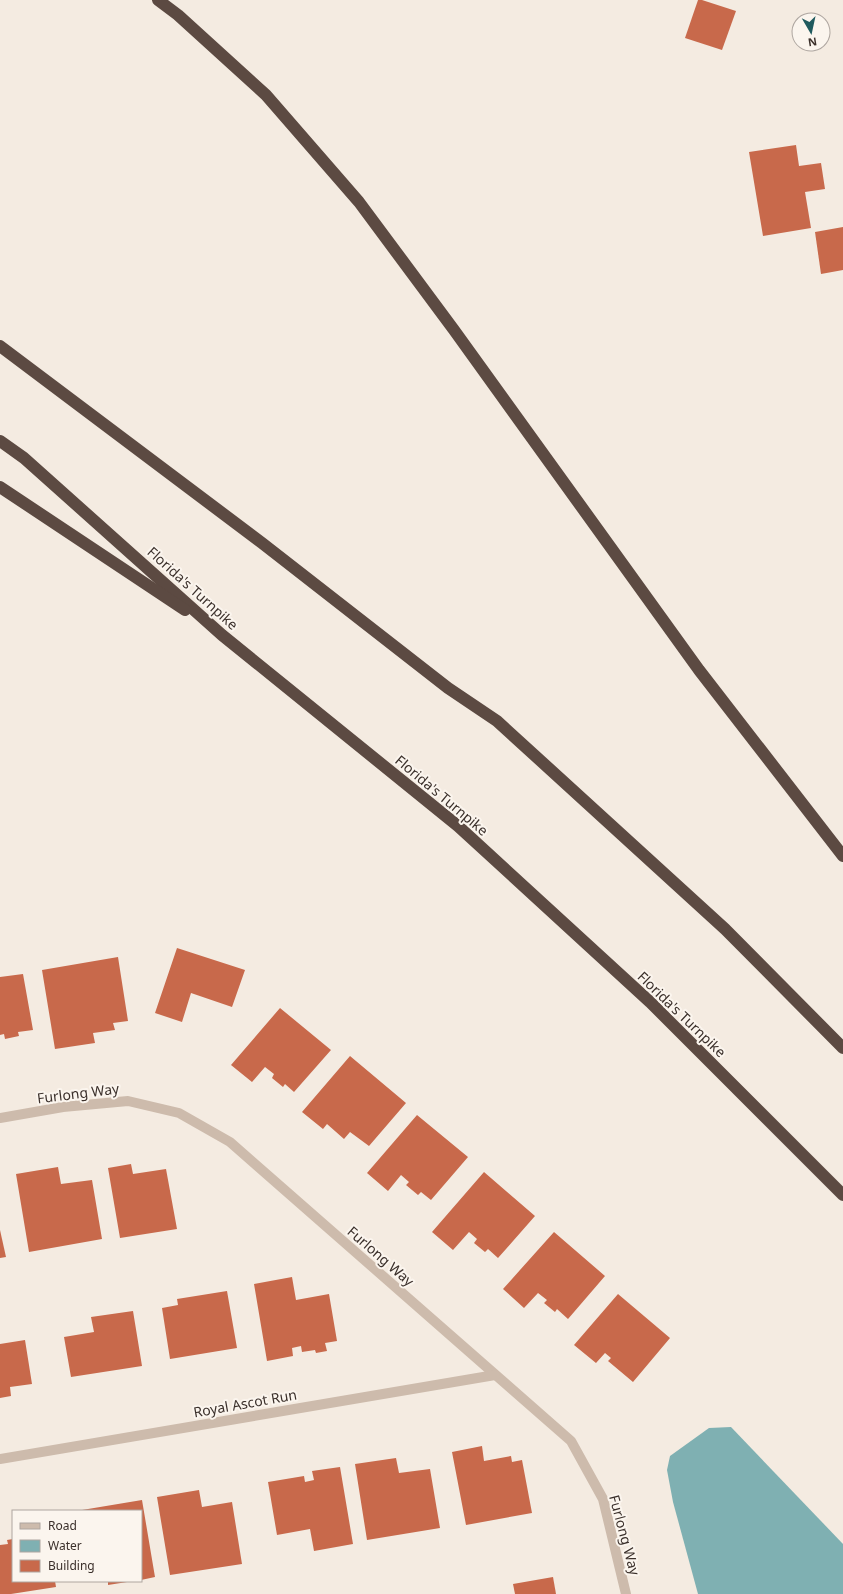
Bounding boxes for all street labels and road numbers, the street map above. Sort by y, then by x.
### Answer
street label: Florida's Turnpike [144,542,243,634]
street label: Florida's Turnpike [391,750,493,840]
street label: Florida's Turnpike [634,967,730,1061]
street label: Furlong Way [36,1078,121,1107]
street label: Furlong Way [344,1222,419,1291]
street label: Royal Ascot Run [192,1385,298,1421]
street label: Furlong Way [605,1493,645,1578]

